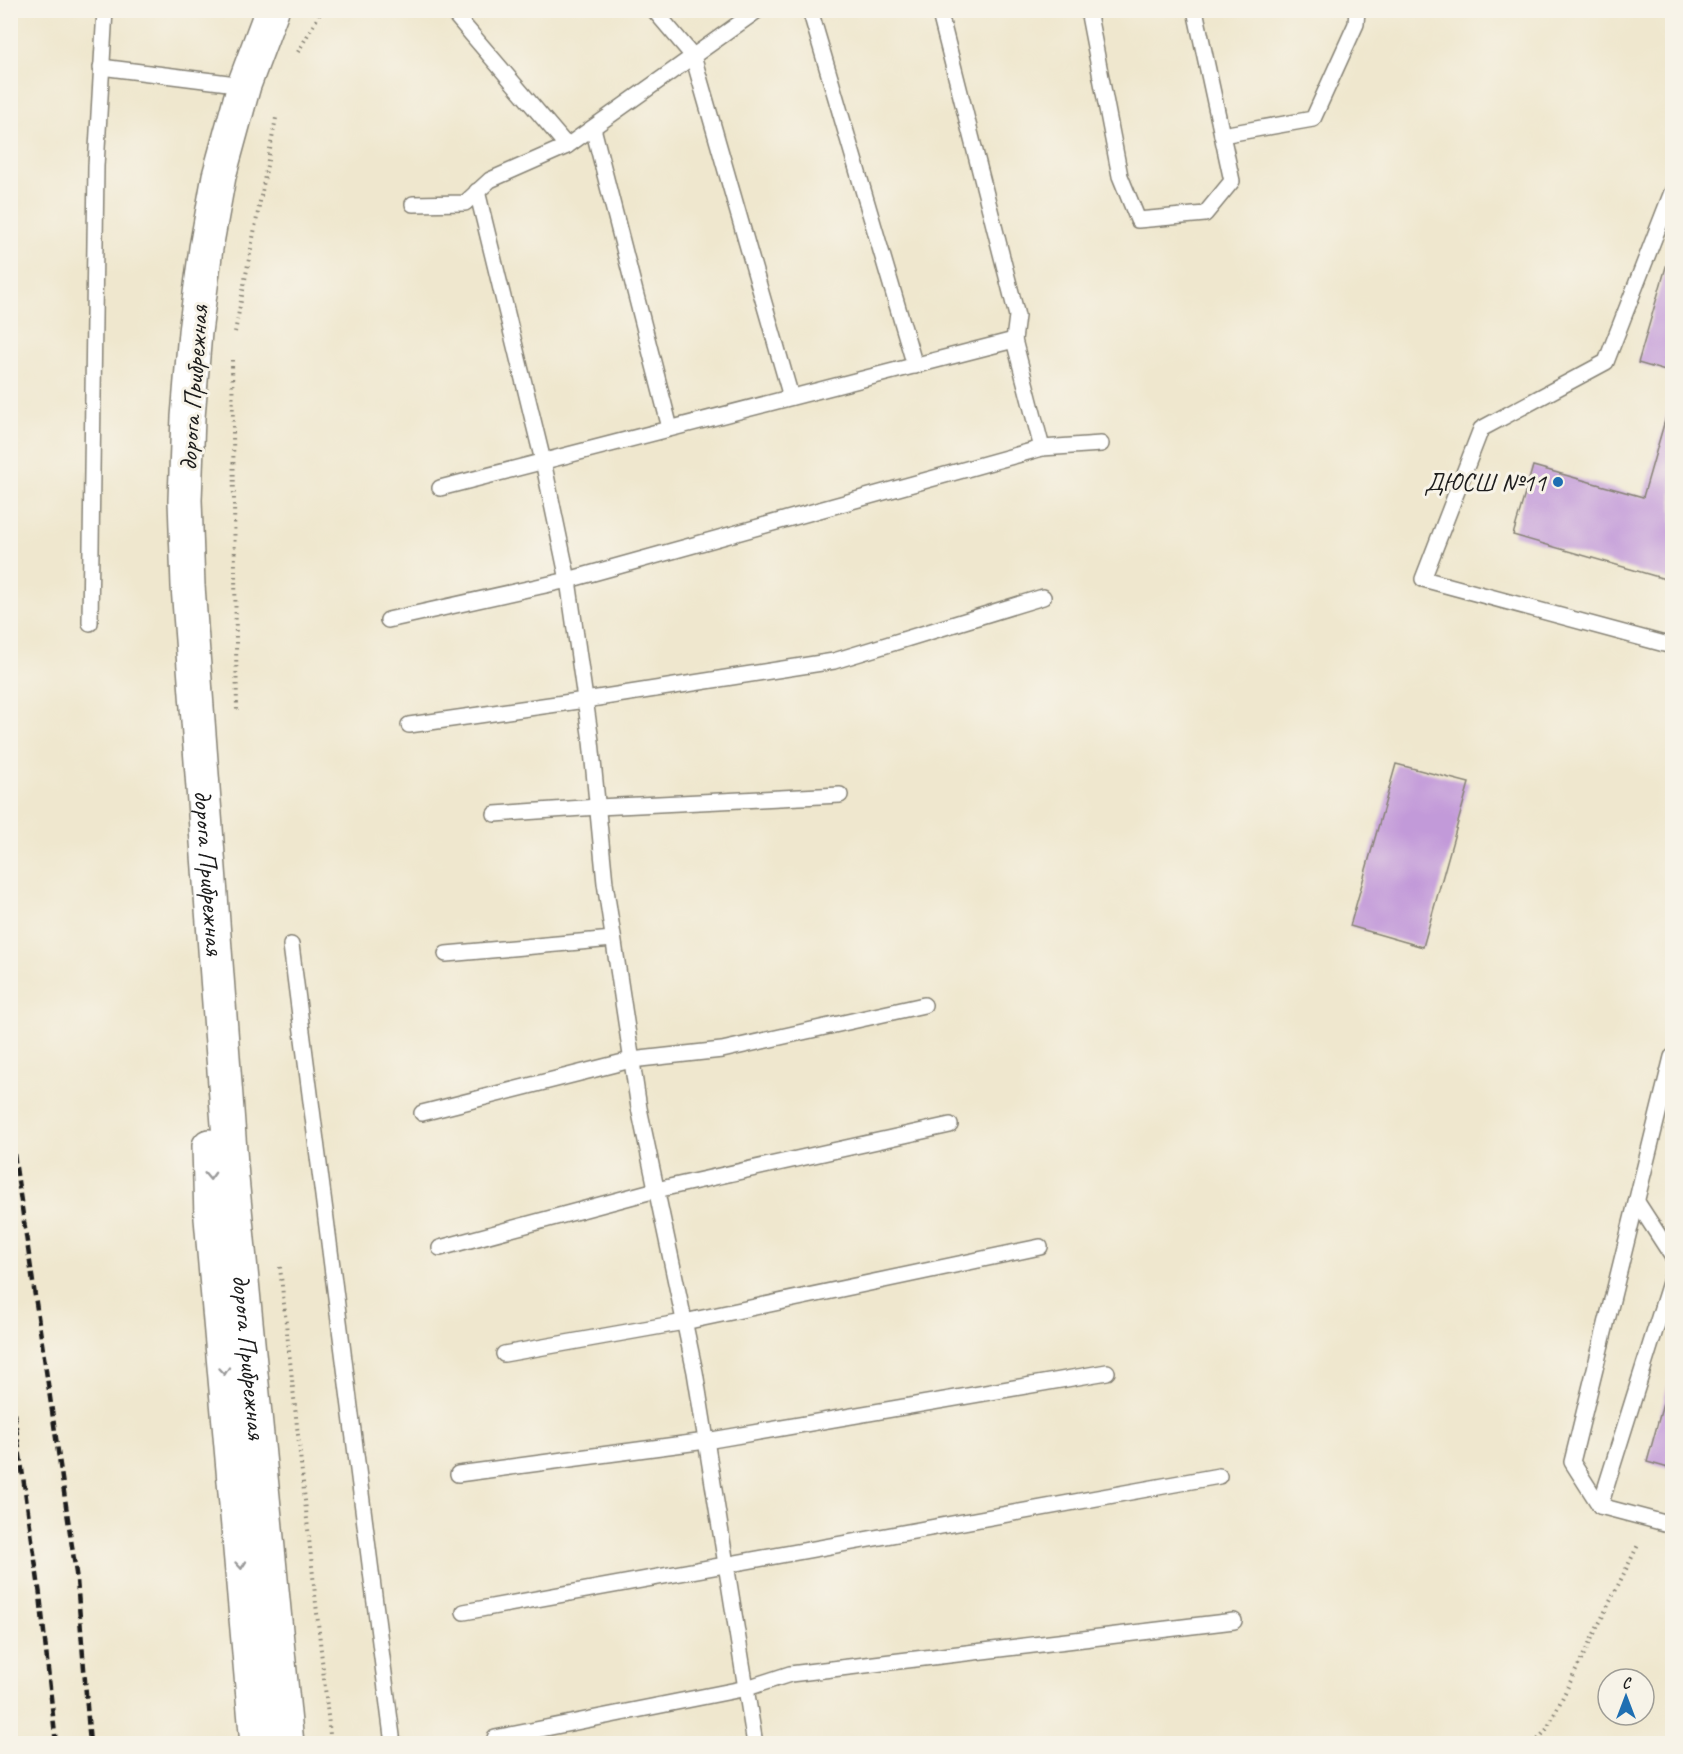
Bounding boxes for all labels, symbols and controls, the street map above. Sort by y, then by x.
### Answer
street label: дорога Прибрежная [171,303,216,472]
place label: ДЮСШ №11 [1424,466,1547,499]
marker: ДЮСШ №11 [1551,475,1565,489]
street label: дорога Прибрежная [186,789,232,958]
one-way arrow [203,1172,216,1181]
street label: дорога Прибрежная [224,1273,273,1443]
one-way arrow [217,1366,230,1375]
one-way arrow [234,1560,247,1569]
north arrow [1596,1667,1656,1727]
text: С [1622,1673,1632,1693]

